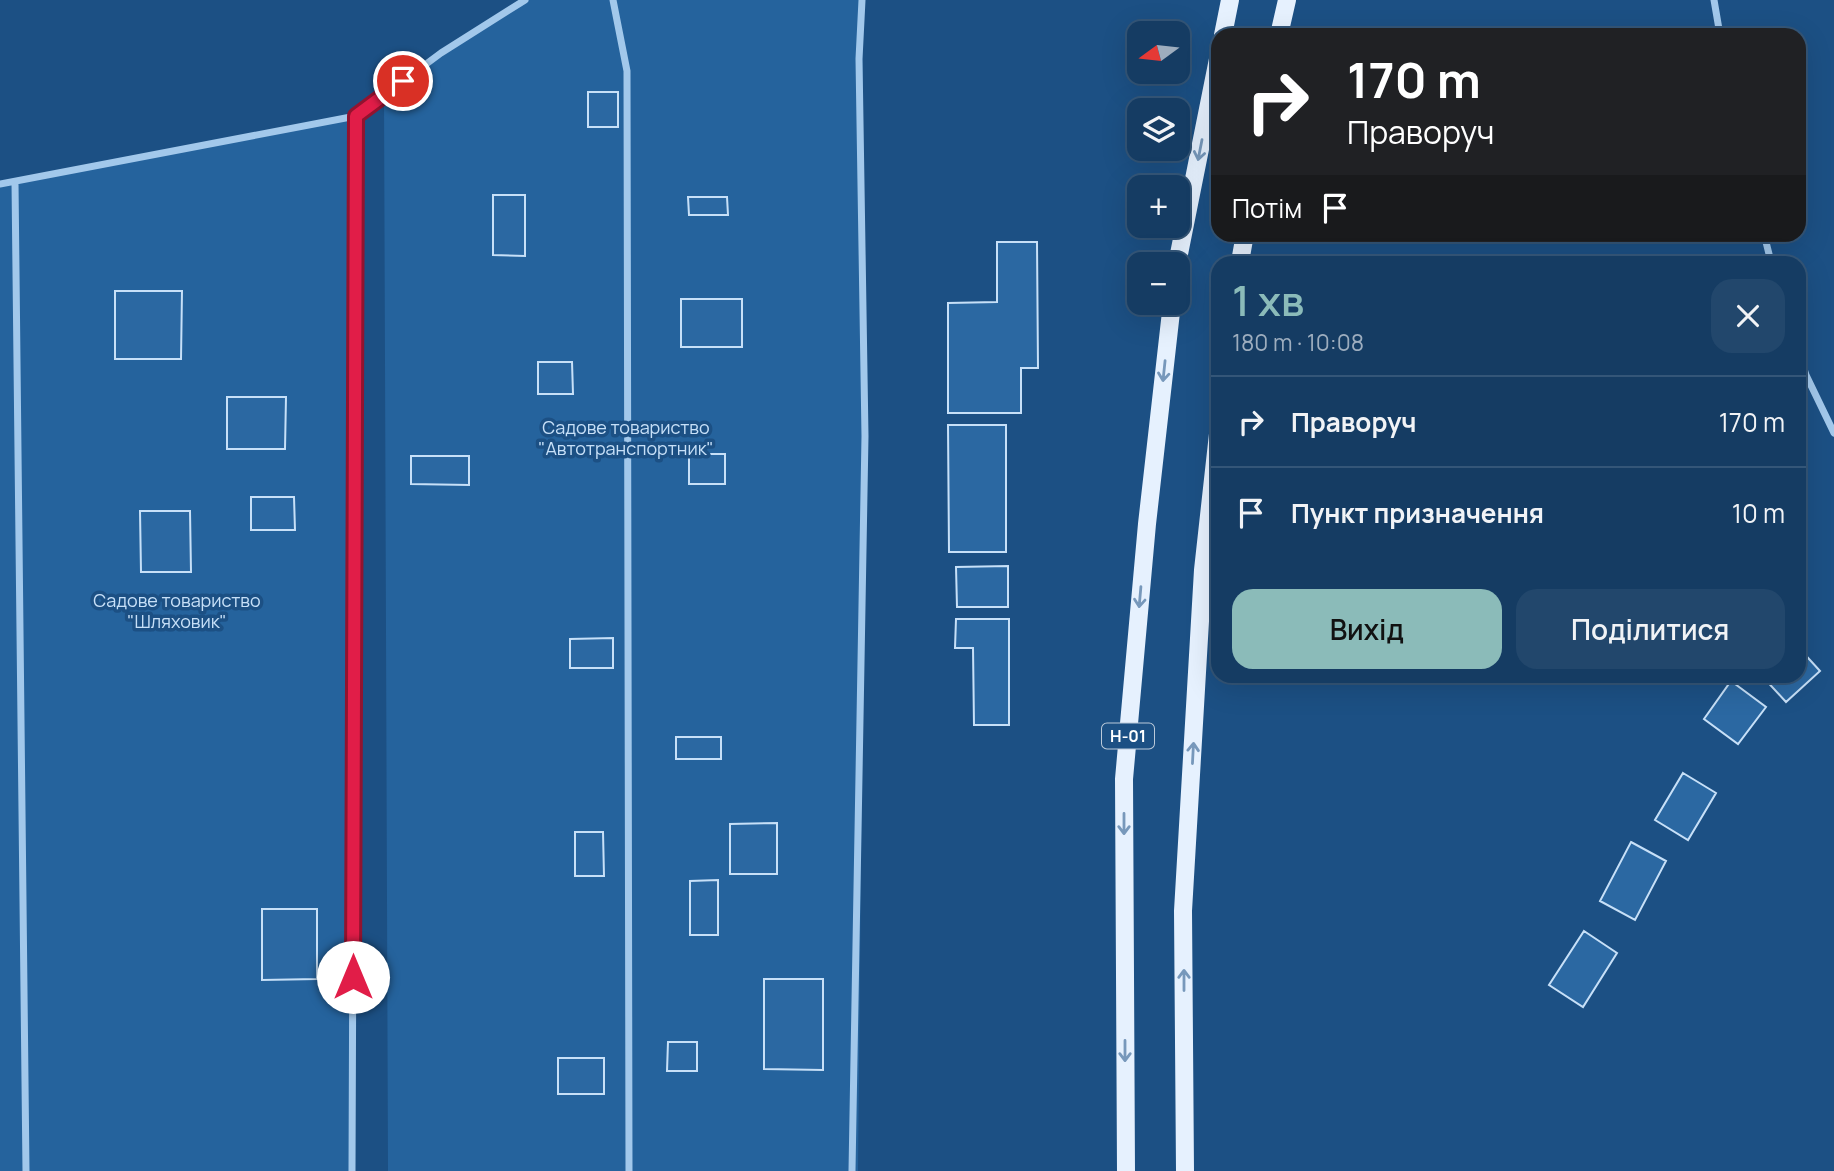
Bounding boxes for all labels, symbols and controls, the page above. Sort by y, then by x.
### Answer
north arrow [1127,21,1190,84]
map controls [1127,21,1190,315]
text: 170 m [1347,46,1481,113]
pin [373,51,433,111]
icon: right [1232,56,1323,147]
icon: arrive [384,62,422,100]
button: layers [1127,98,1190,161]
text: Праворуч [1347,110,1495,154]
one-way arrow [1192,138,1206,161]
button: + [1127,175,1190,238]
icon: arrive [1316,189,1354,227]
text: Потім [1232,190,1302,226]
button: − [1127,252,1190,315]
text: 1 хв [1232,271,1304,329]
button: close [1711,279,1785,353]
text: 180 m · 10:08 [1232,326,1364,358]
one-way arrow [1157,359,1170,381]
icon: right [1232,403,1270,441]
text: Праворуч [1291,404,1416,440]
text: 170 m [1719,404,1785,440]
park label: Садове товариство "Автотранспортник" [538,415,714,460]
icon: arrive [1232,494,1270,532]
text: Пункт призначення [1291,495,1544,531]
text: 10 m [1732,495,1785,531]
one-way arrow [1133,585,1146,608]
park label: Садове товариство "Шляховик" [93,588,261,633]
button: Вихід [1232,589,1502,669]
button: Поділитися [1516,589,1785,669]
road number: Н-01 [1102,723,1154,748]
one-way arrow [1186,742,1199,765]
one-way arrow [1117,812,1131,835]
position arrow [316,940,390,1014]
one-way arrow [1177,969,1191,992]
one-way arrow [1118,1039,1132,1062]

